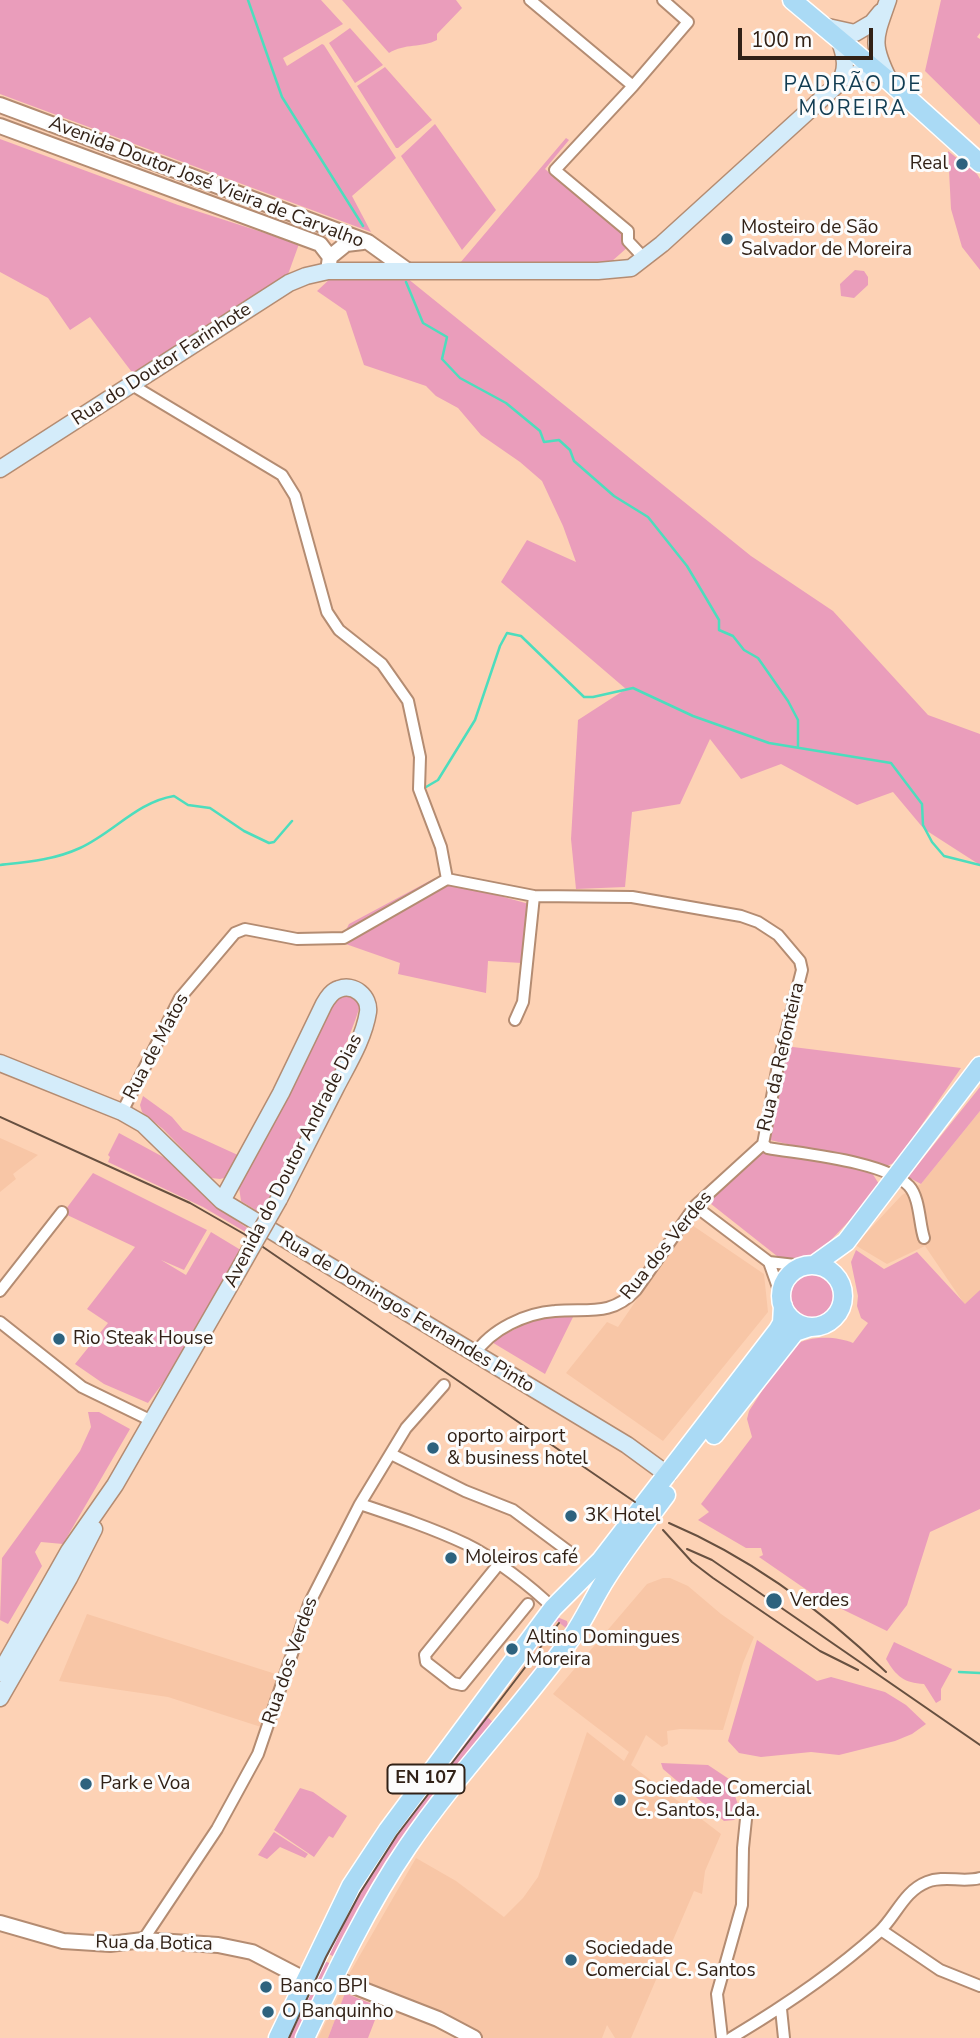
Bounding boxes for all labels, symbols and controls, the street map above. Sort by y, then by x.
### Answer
scale bar [742,14,877,58]
text: 100 m [751,26,812,54]
district label: PADRÃO DE MOREIRA [785,73,921,123]
street label: Avenida Doutor José Vieira de Carvalho [45,112,367,254]
place label: Real [910,153,948,175]
marker: Real [954,156,970,172]
place label: Mosteiro de São Salvador de Moreira [741,217,912,261]
marker: Mosteiro de São Salvador de Moreira [719,231,735,247]
street label: Rua do Doutor Farinhote [68,299,256,431]
street label: Rua da Refonteira [754,980,810,1134]
street label: Rua de Matos [119,990,195,1104]
street label: Avenida do Doutor Andrade Dias [220,1031,368,1291]
street label: Rua dos Verdes [616,1187,718,1305]
street label: Rua de Domingos Fernandes Pinto [274,1227,538,1399]
place label: Rio Steak House [73,1328,213,1350]
marker: Rio Steak House [51,1331,67,1347]
place label: oporto airport & business hotel [447,1426,588,1470]
marker: oporto airport & business hotel [425,1440,441,1456]
place label: 3K Hotel [585,1505,660,1527]
marker: 3K Hotel [563,1508,579,1524]
place label: Moleiros café [465,1547,578,1569]
marker: Moleiros café [443,1550,459,1566]
place label: Verdes [790,1590,849,1612]
marker: Verdes [764,1591,784,1611]
street label: Rua dos Verdes [259,1594,323,1728]
place label: Altino Domingues Moreira [526,1627,680,1671]
marker: Altino Domingues Moreira [504,1641,520,1657]
road number: EN 107 [388,1764,464,1794]
place label: Park e Voa [100,1773,190,1795]
marker: Park e Voa [78,1776,94,1792]
place label: Sociedade Comercial C. Santos, Lda. [634,1778,811,1822]
marker: Sociedade Comercial C. Santos, Lda. [612,1792,628,1808]
street label: Rua da Botica [95,1932,213,1956]
place label: Sociedade Comercial C. Santos [585,1938,756,1982]
marker: Sociedade Comercial C. Santos [563,1952,579,1968]
place label: Banco BPI [280,1976,367,1998]
marker: Banco BPI [258,1979,274,1995]
place label: O Banquinho [282,2001,393,2023]
marker: O Banquinho [260,2004,276,2020]

